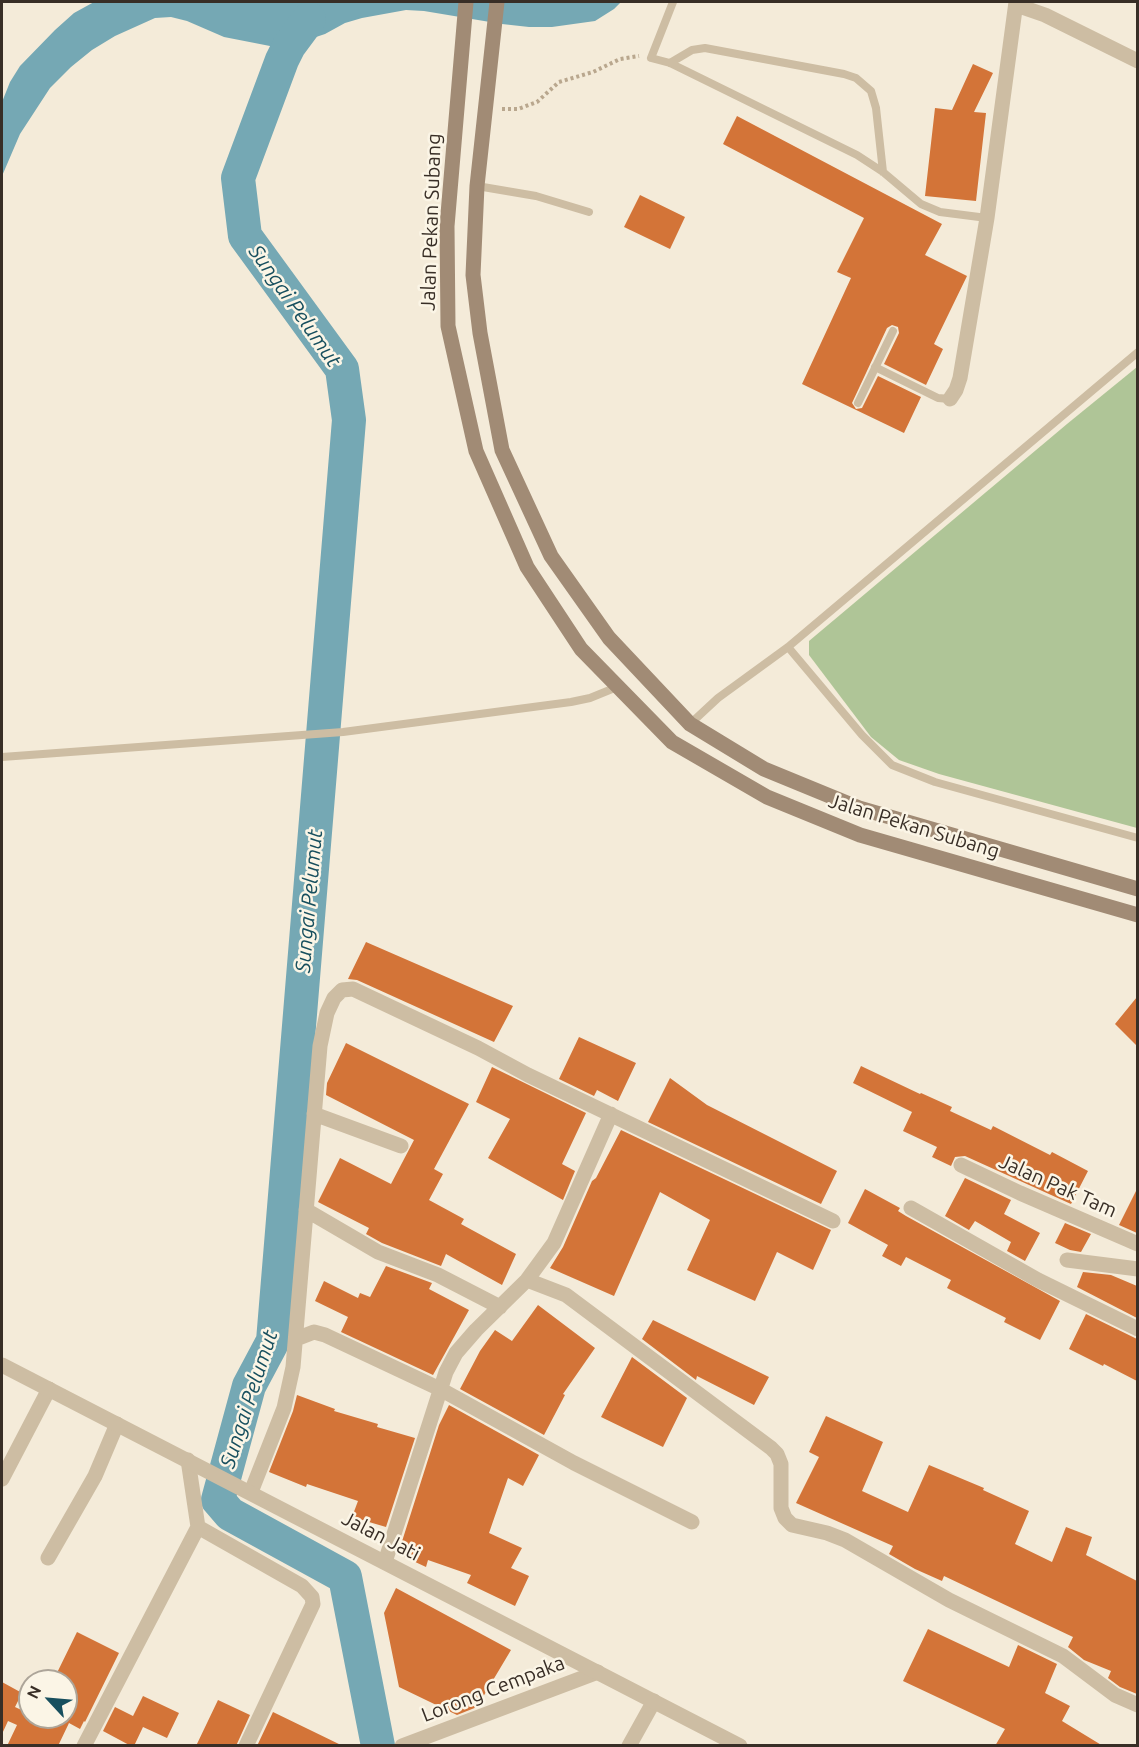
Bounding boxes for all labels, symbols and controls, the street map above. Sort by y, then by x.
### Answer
street label: Jalan Pekan Subang [416,133,446,311]
water label: Sungai Pelumut [243,240,347,372]
street label: Jalan Pekan Subang [826,789,1002,863]
water label: Sungai Pelumut [290,828,328,974]
street label: Jalan Pak Tam [995,1149,1121,1223]
water label: Sungai Pelumut [215,1327,283,1471]
street label: Jalan Jati [338,1506,424,1566]
street label: Lorong Cempaka [418,1651,568,1727]
north arrow [18,1669,78,1729]
text: N [23,1683,44,1701]

